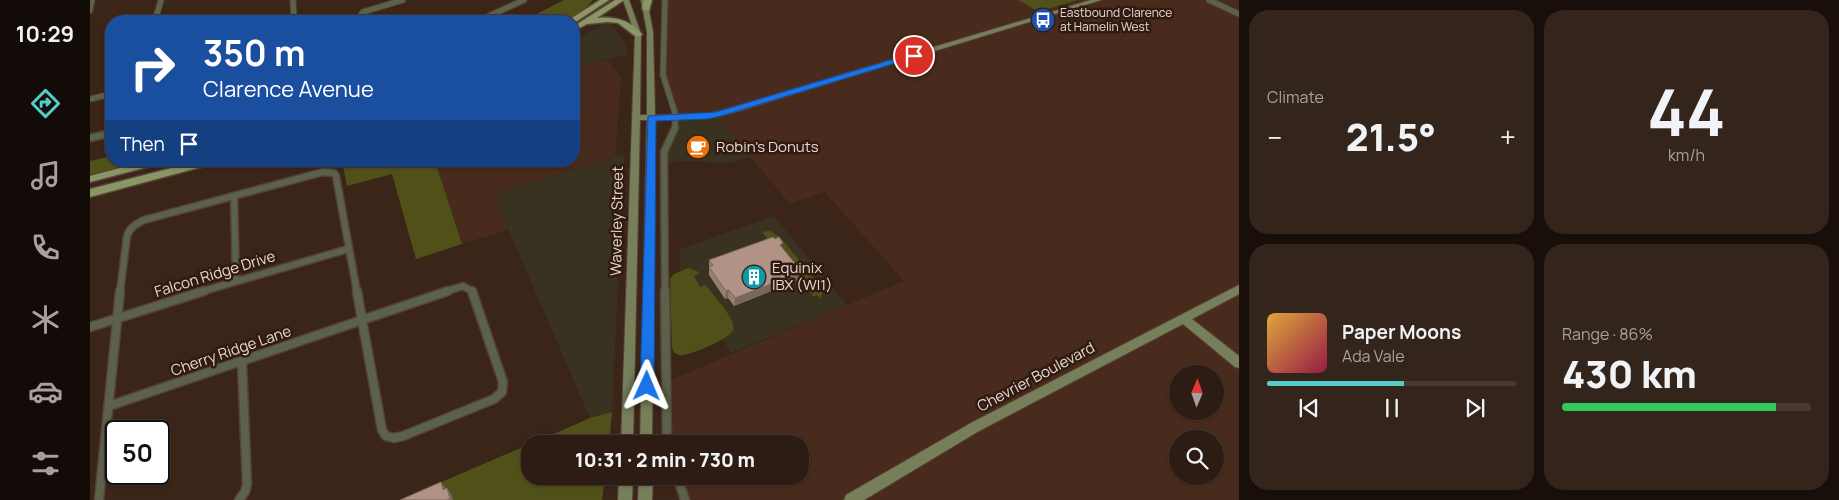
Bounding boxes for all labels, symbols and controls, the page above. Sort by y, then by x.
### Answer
place label: Eastbound Clarence at Hamelin West [1060,4,1172,35]
bus stop icon: Eastbound Clarence at Hamelin West [1030,7,1056,33]
text: 10:29 [16,19,74,49]
text: 350 m [203,29,305,77]
icon: right [120,35,185,100]
pin [893,35,935,77]
icon: arrive [900,42,928,70]
text: 44 [1647,67,1726,156]
text: Clarence Avenue [203,74,374,104]
icon: directions [28,86,63,121]
text: Climate [1267,86,1324,108]
text: 21.5° [1346,110,1436,162]
text: − [1267,118,1282,156]
text: + [1500,118,1516,156]
icon: arrive [175,130,203,158]
text: Then [120,131,165,157]
cafe icon: Robin's Donuts [685,134,711,160]
place label: Robin's Donuts [716,136,819,157]
text: km/h [1668,144,1705,166]
icon: music [28,158,63,193]
street label: Waverley Street [605,166,628,276]
icon: phone [28,230,63,265]
street label: Falcon Ridge Drive [152,245,278,302]
place label: Equinix IBX (WI1) [772,257,833,295]
building icon: Equinix IBX (WI1) [741,264,767,290]
icon: climate [28,302,63,337]
text: Paper Moons [1342,319,1461,345]
street label: Cherry Ridge Lane [168,320,294,381]
text: Range · 86% [1562,323,1653,345]
street label: Chevrier Boulevard [973,337,1098,416]
text: Ada Vale [1342,345,1405,367]
text: 430 km [1562,347,1697,399]
position arrow [620,359,672,411]
north arrow [1169,365,1224,420]
map controls [1169,365,1224,485]
icon: car [28,374,63,409]
icon: previous [1295,394,1323,422]
icon: pause [1378,394,1406,422]
icon: next [1461,394,1489,422]
speed limit sign: 50 [105,420,170,485]
button: search [1169,430,1224,485]
icon: filters [28,446,63,481]
text: 10:31 · 2 min · 730 m [575,447,755,473]

